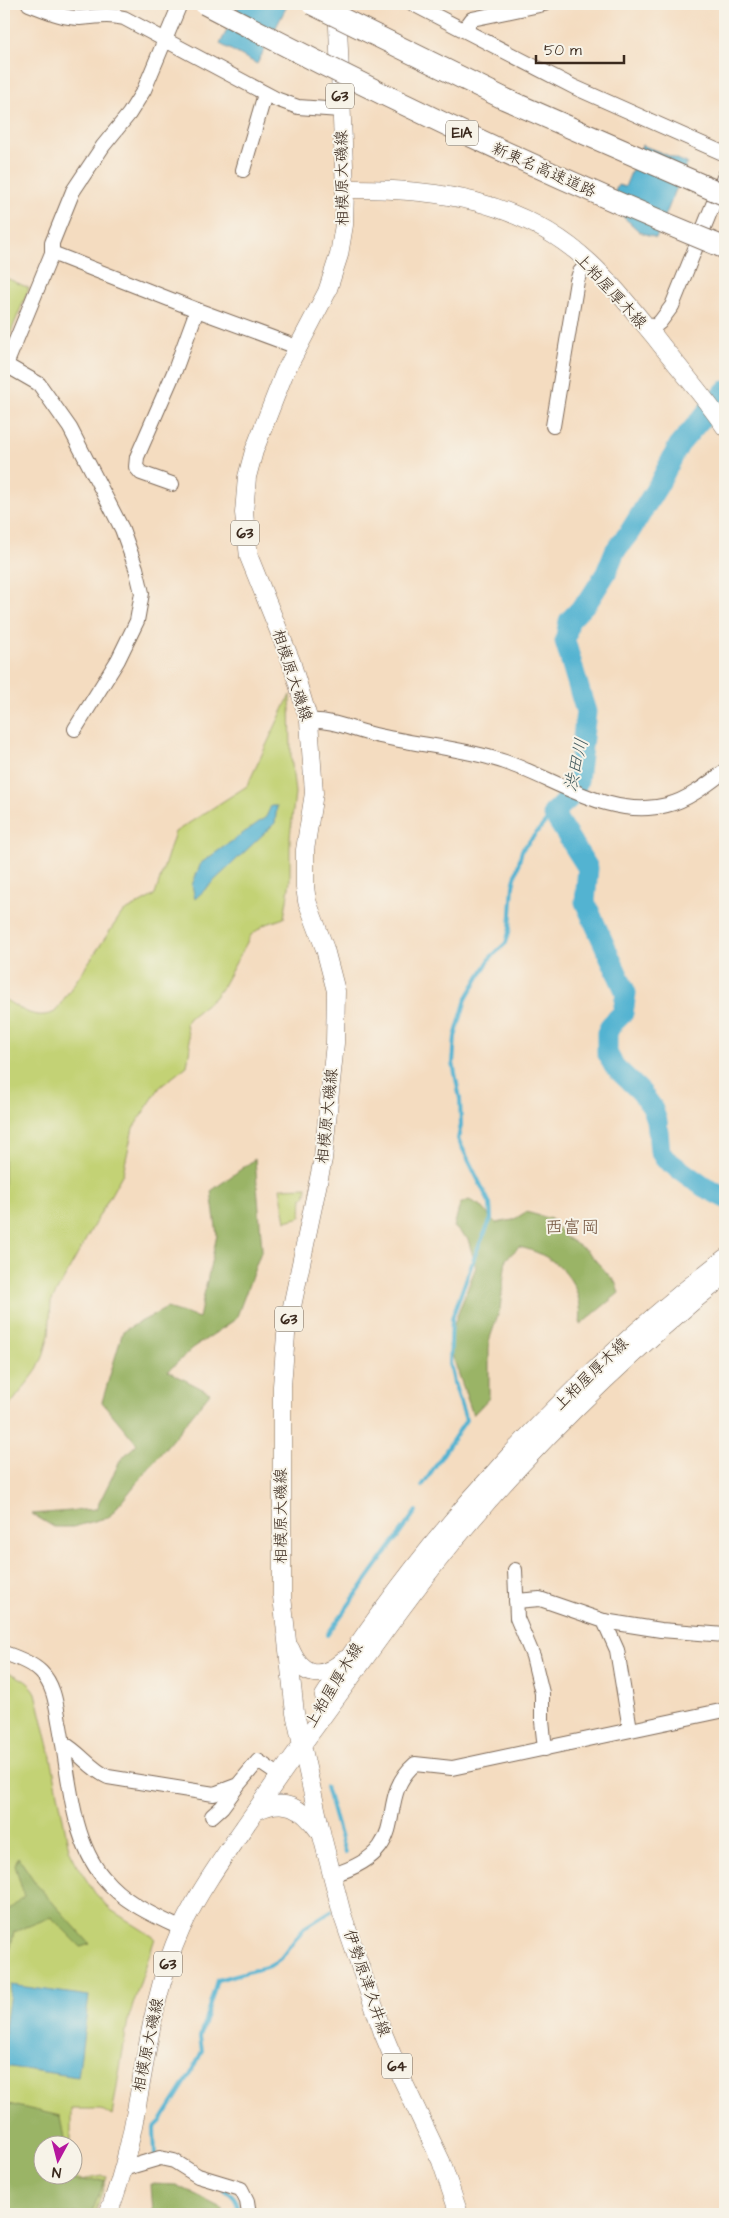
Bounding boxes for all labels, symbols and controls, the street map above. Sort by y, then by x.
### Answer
scale bar [536,32,624,64]
text: 50 m [544,40,582,61]
road number: 63 [326,84,354,108]
road number: E1A [446,120,478,146]
street label: 相模原大磯線 [330,130,354,226]
street label: 新東名高速道路 [488,137,600,203]
street label: 上粕屋厚木線 [570,248,652,334]
road number: 63 [231,520,259,546]
street label: 相模原大磯線 [267,626,317,724]
water label: 渋田川 [558,736,594,794]
street label: 相模原大磯線 [311,1067,343,1165]
district label: 西富岡 [545,1215,599,1240]
road number: 63 [275,1306,303,1332]
street label: 上粕屋厚木線 [549,1333,633,1415]
street label: 相模原大磯線 [270,1468,292,1564]
street label: 上粕屋厚木線 [300,1638,368,1732]
street label: 伊勢原津久井線 [338,1926,396,2040]
road number: 63 [154,1952,182,1976]
street label: 相模原大磯線 [127,1996,169,2094]
road number: 64 [382,2054,412,2078]
north arrow [32,2136,82,2186]
text: N [51,2161,62,2182]

